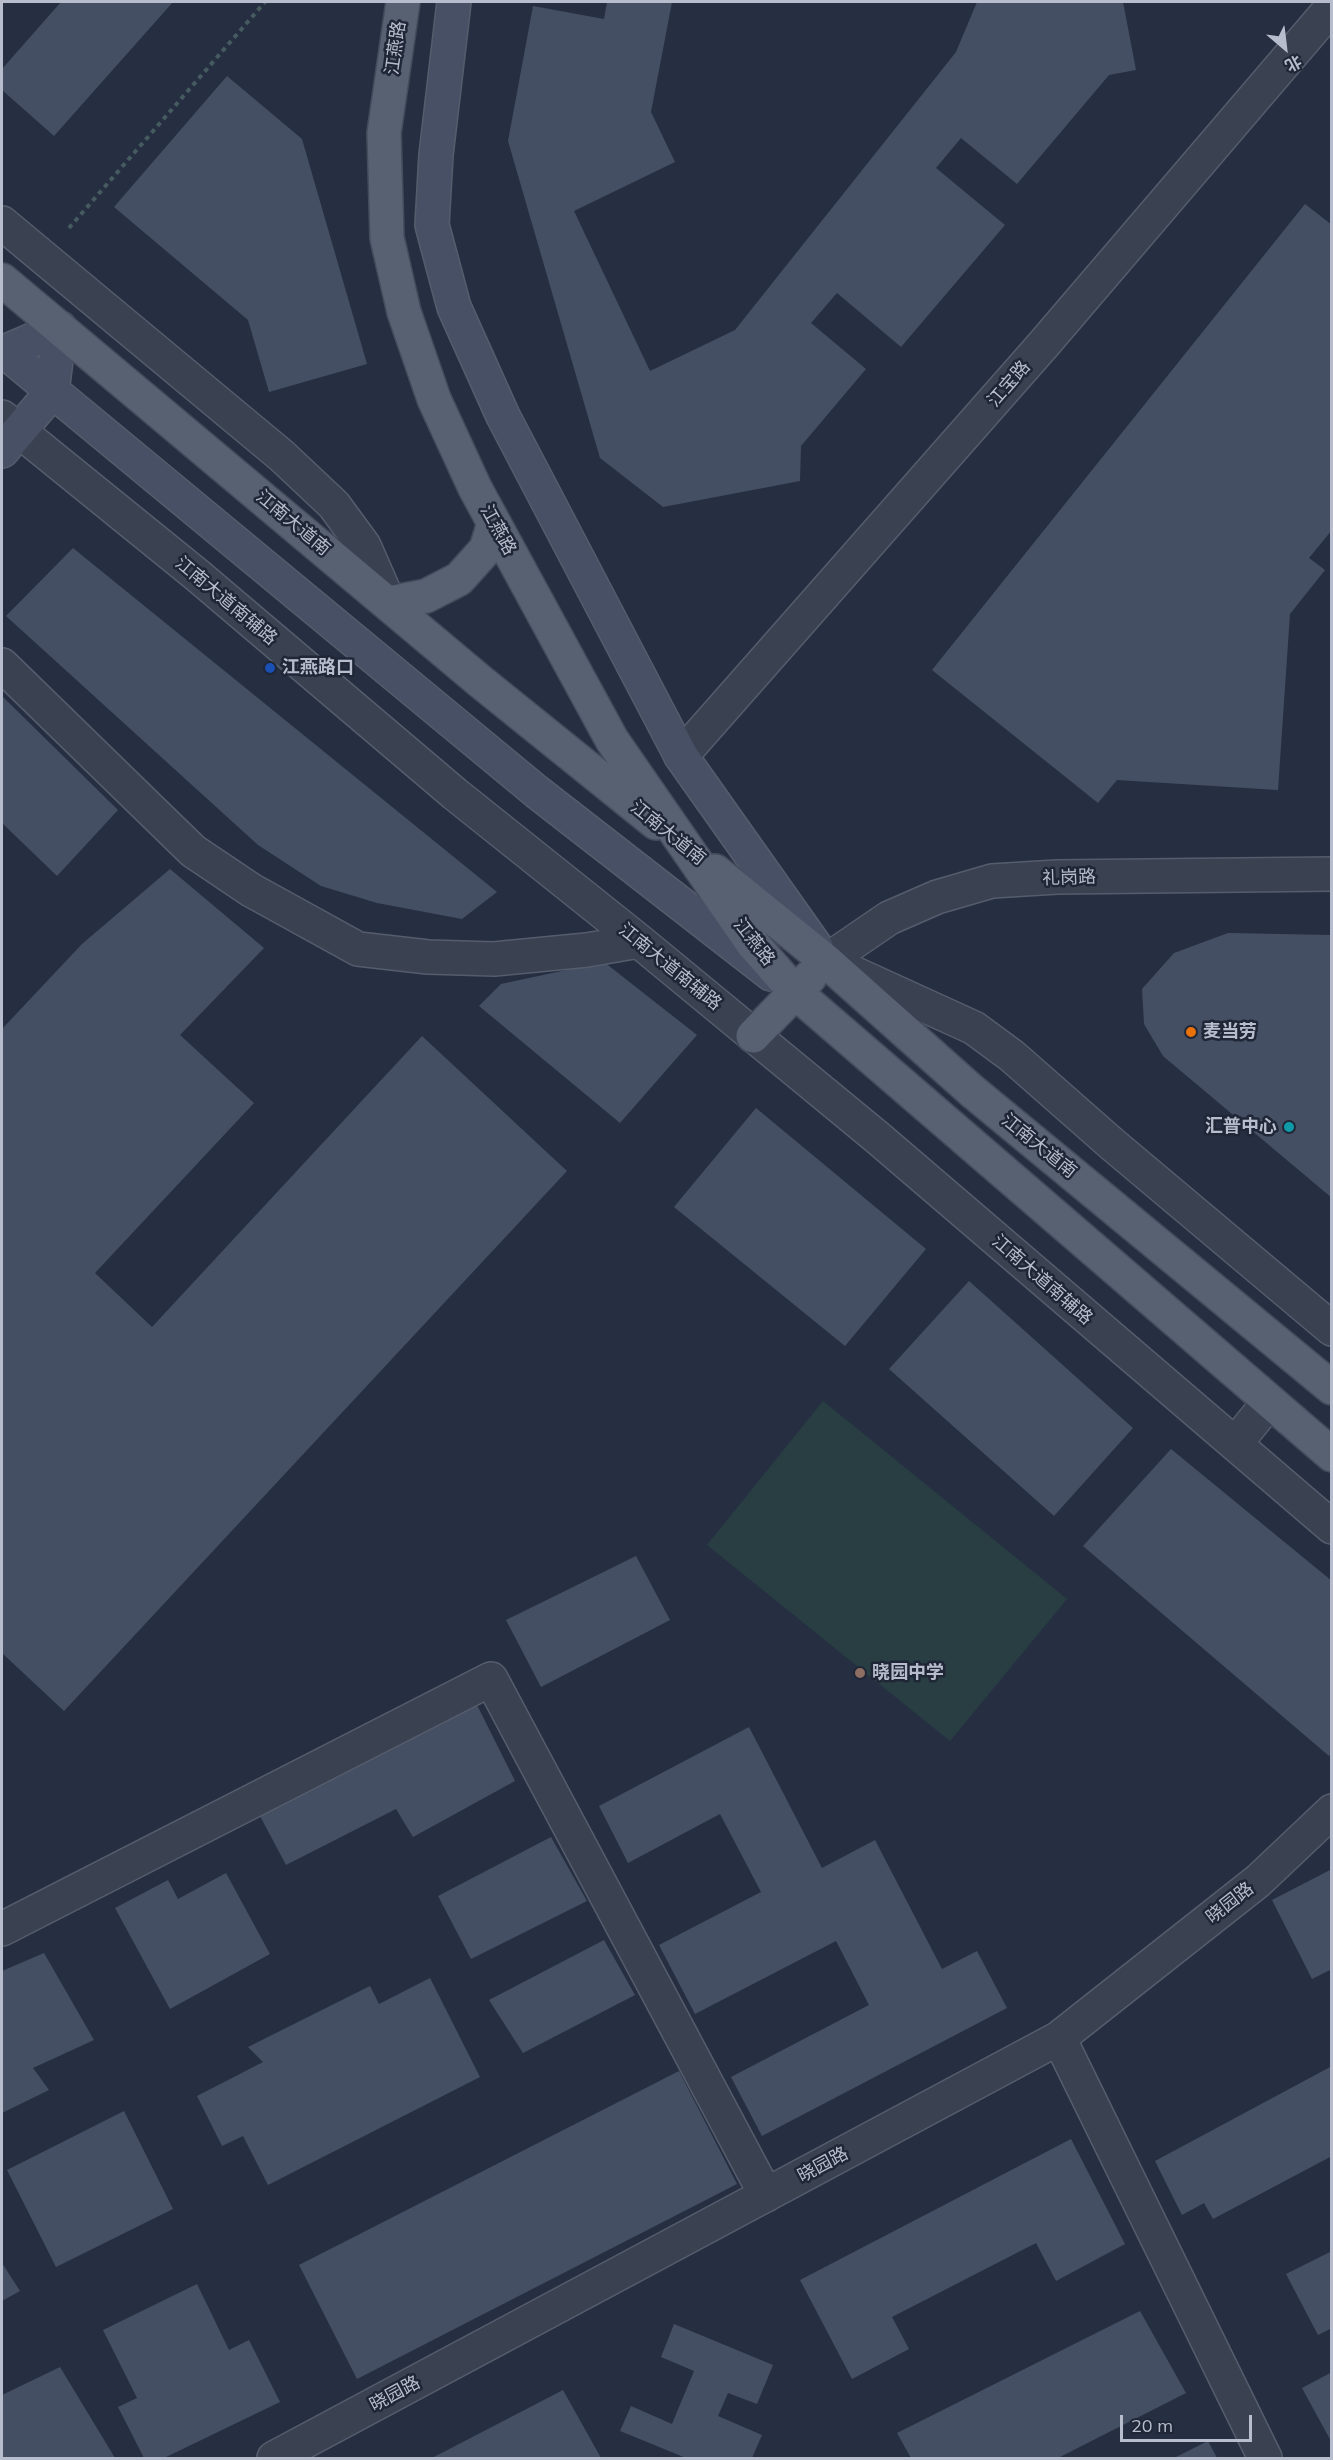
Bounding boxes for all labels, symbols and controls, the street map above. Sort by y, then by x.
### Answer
north arrow [1255,18,1315,78]
street label: 江燕路 [382,20,410,76]
text: 北 [1282,51,1305,76]
street label: 江宝路 [983,357,1035,411]
street label: 江南大道南 [252,486,334,560]
street label: 江燕路 [475,501,521,559]
street label: 江南大道南辅路 [171,552,281,650]
place label: 江燕路口 [282,657,354,679]
marker: 江燕路口 [263,661,277,675]
street label: 江南大道南 [626,796,710,870]
street label: 礼岗路 [1042,866,1096,890]
street label: 江燕路 [729,914,779,970]
street label: 江南大道南辅路 [614,919,726,1015]
place label: 麦当劳 [1203,1021,1257,1043]
marker: 麦当劳 [1184,1025,1198,1039]
street label: 江南大道南 [997,1109,1081,1183]
place label: 汇普中心 [1205,1116,1277,1138]
marker: 汇普中心 [1282,1120,1296,1134]
street label: 江南大道南辅路 [987,1231,1097,1329]
place label: 晓园中学 [872,1662,944,1684]
marker: 晓园中学 [853,1666,867,1680]
street label: 晓园路 [1202,1878,1258,1928]
street label: 晓园路 [794,2143,852,2187]
street label: 晓园路 [366,2372,424,2416]
scale bar [1123,2403,1255,2441]
text: 20 m [1131,2414,1173,2437]

